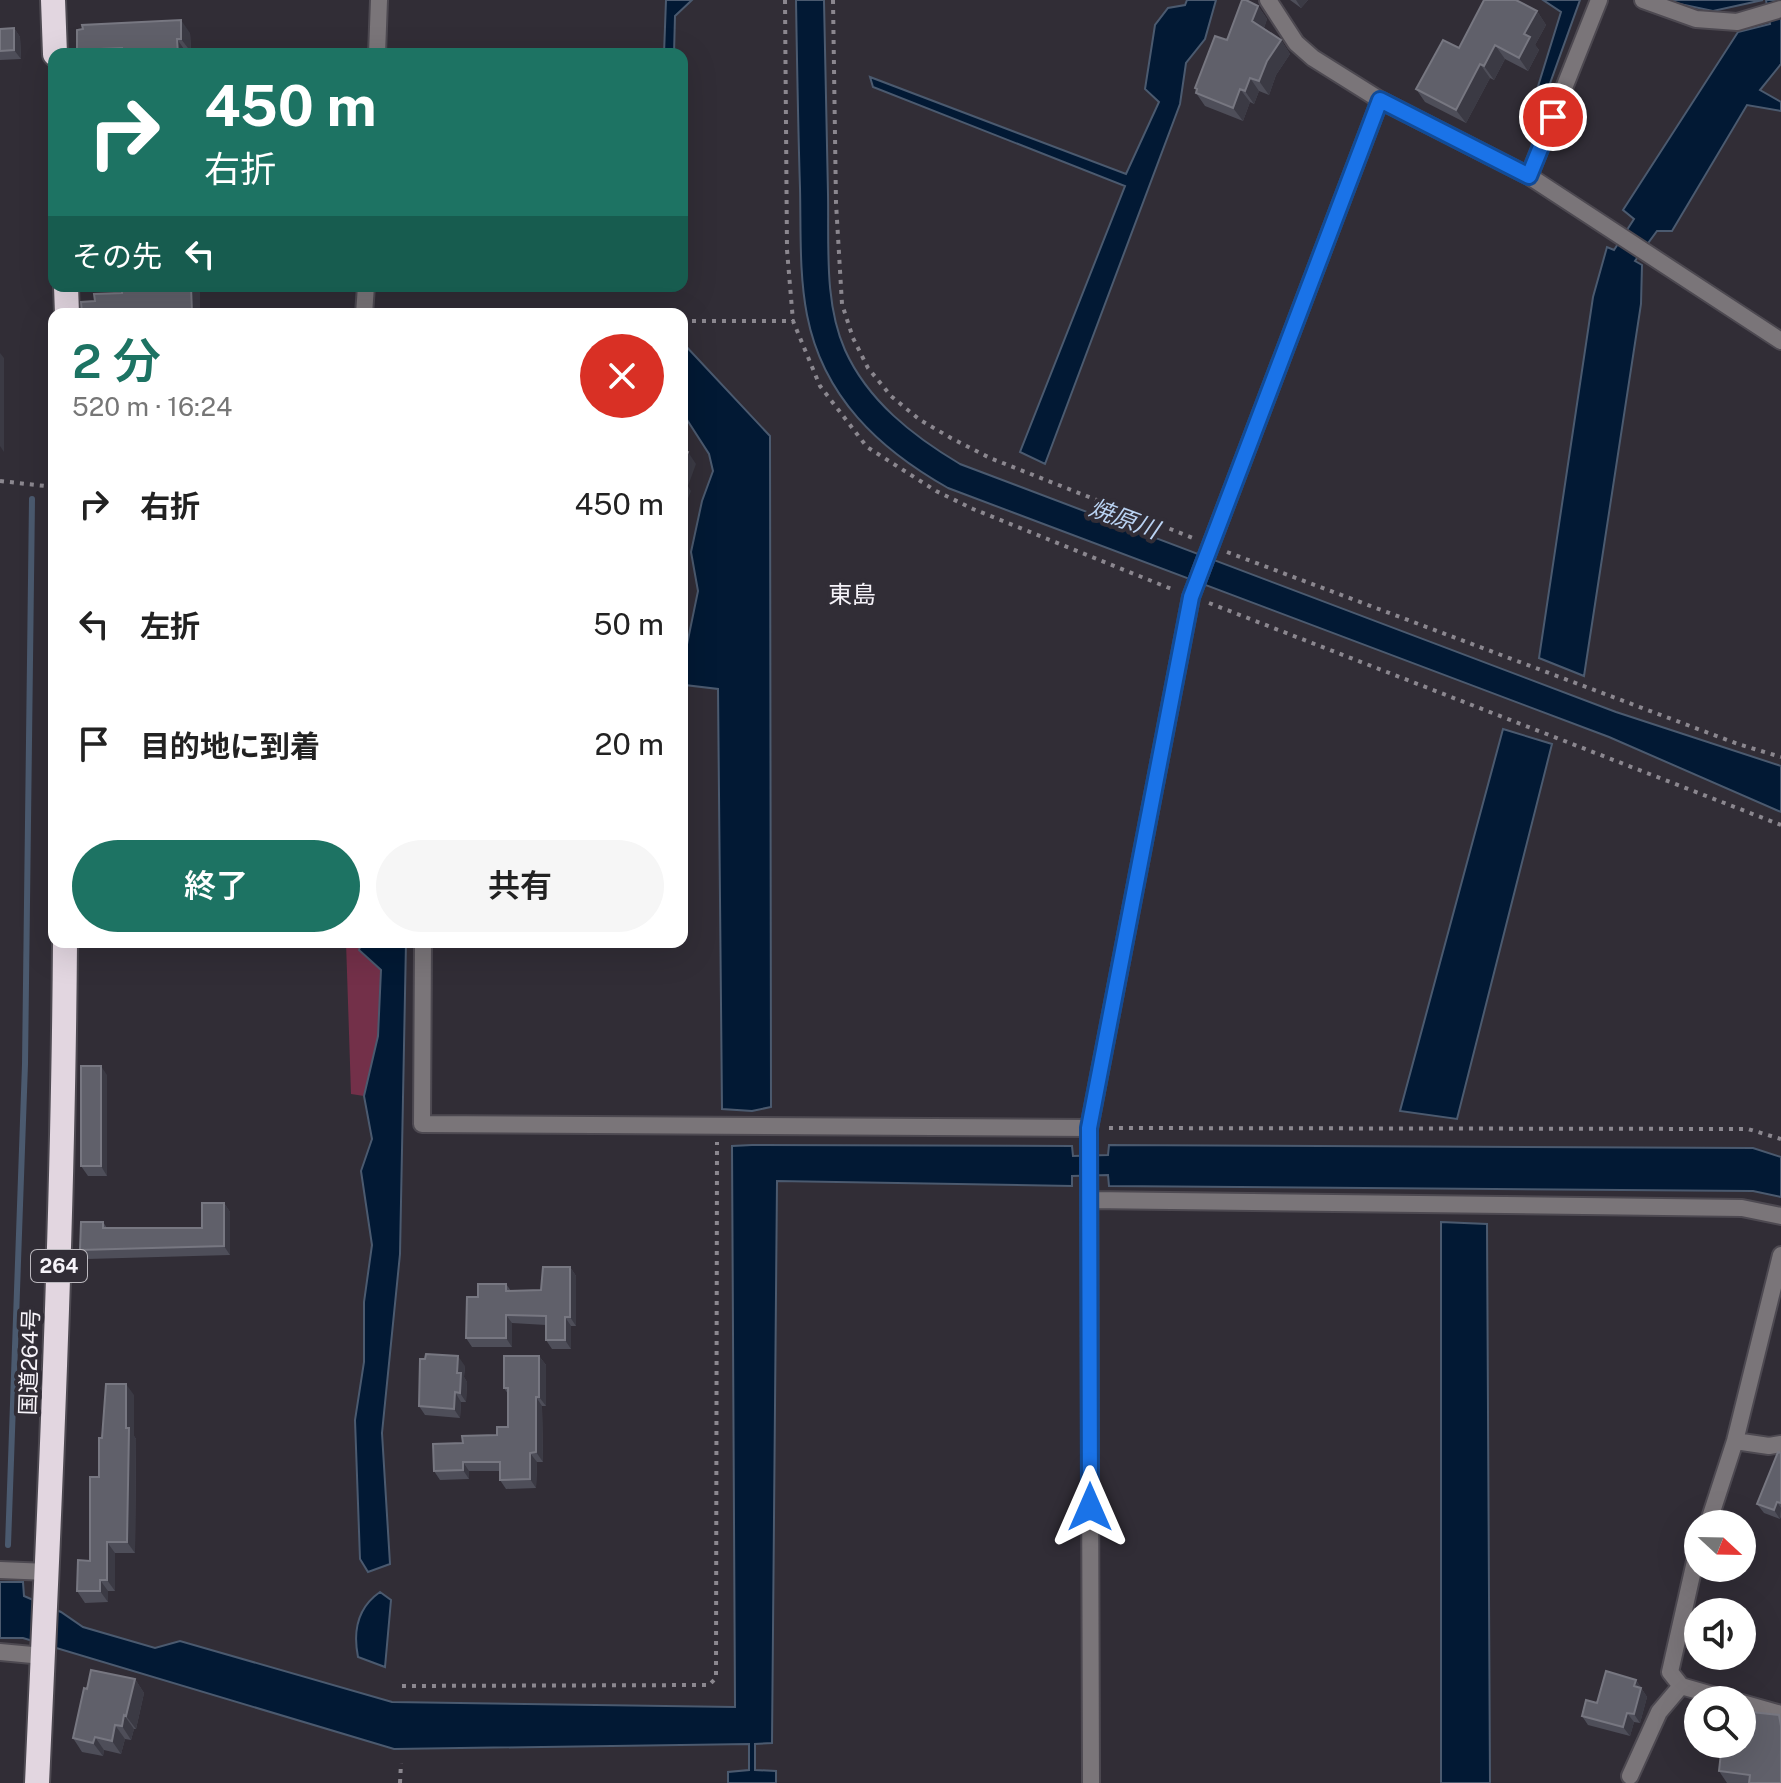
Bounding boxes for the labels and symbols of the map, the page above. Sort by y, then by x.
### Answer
pin [1519,83,1587,151]
water label: 焼原川 [1086,493,1166,545]
district label: 東島 [828,580,876,608]
road number: 264 [31,1250,87,1282]
street label: 国道264号 [14,1308,44,1416]
position arrow [1048,1465,1132,1549]
north arrow [1684,1510,1756,1582]

